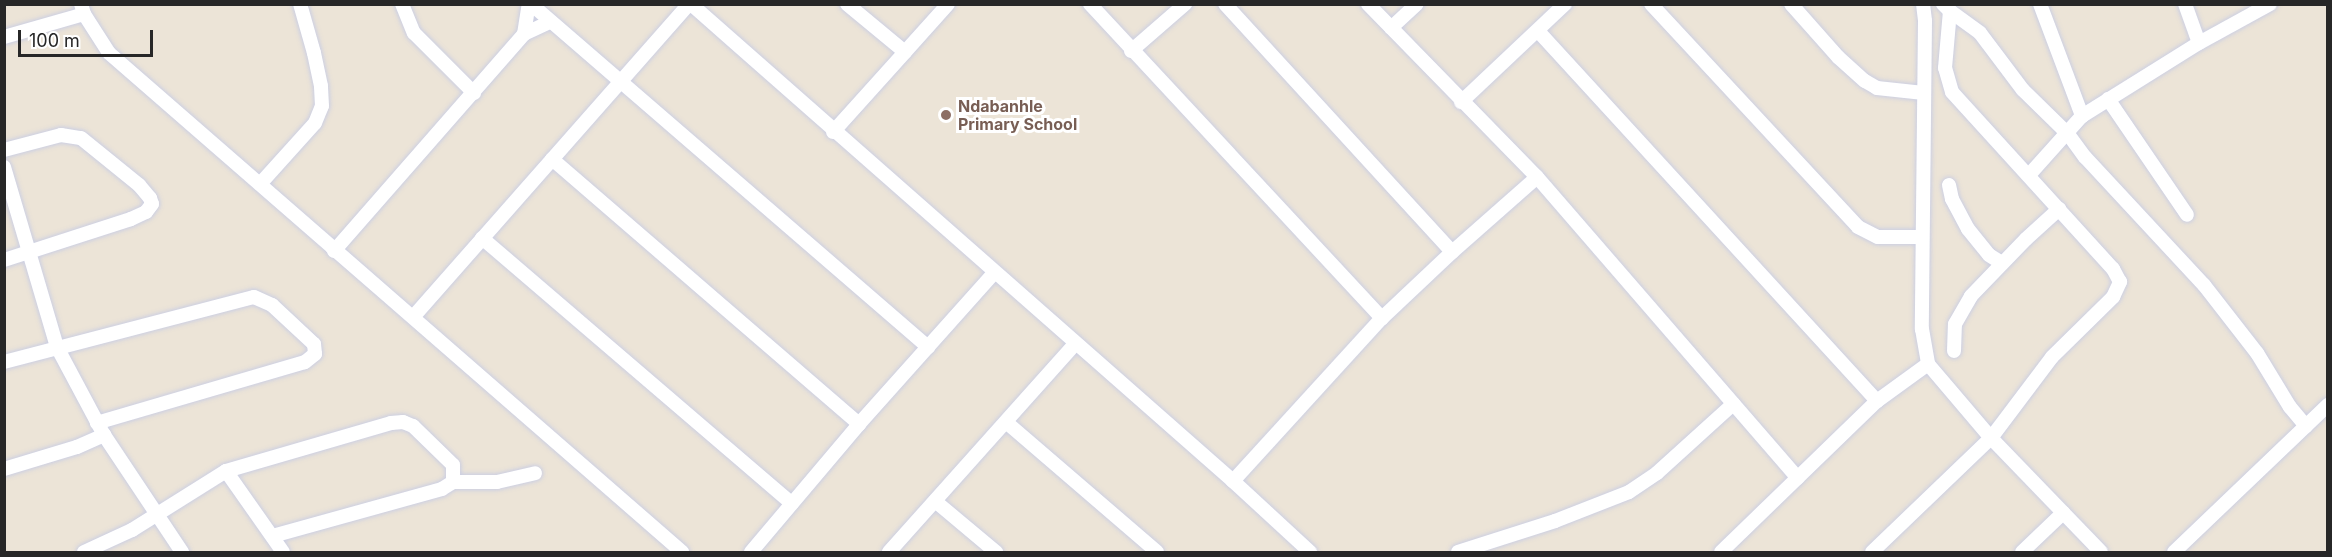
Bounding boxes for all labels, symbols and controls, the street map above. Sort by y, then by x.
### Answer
scale bar [21,18,156,56]
text: 100 m [29,30,80,51]
place label: Ndabanhle Primary School [958,96,1077,134]
marker: Ndabanhle Primary School [939,108,953,122]

